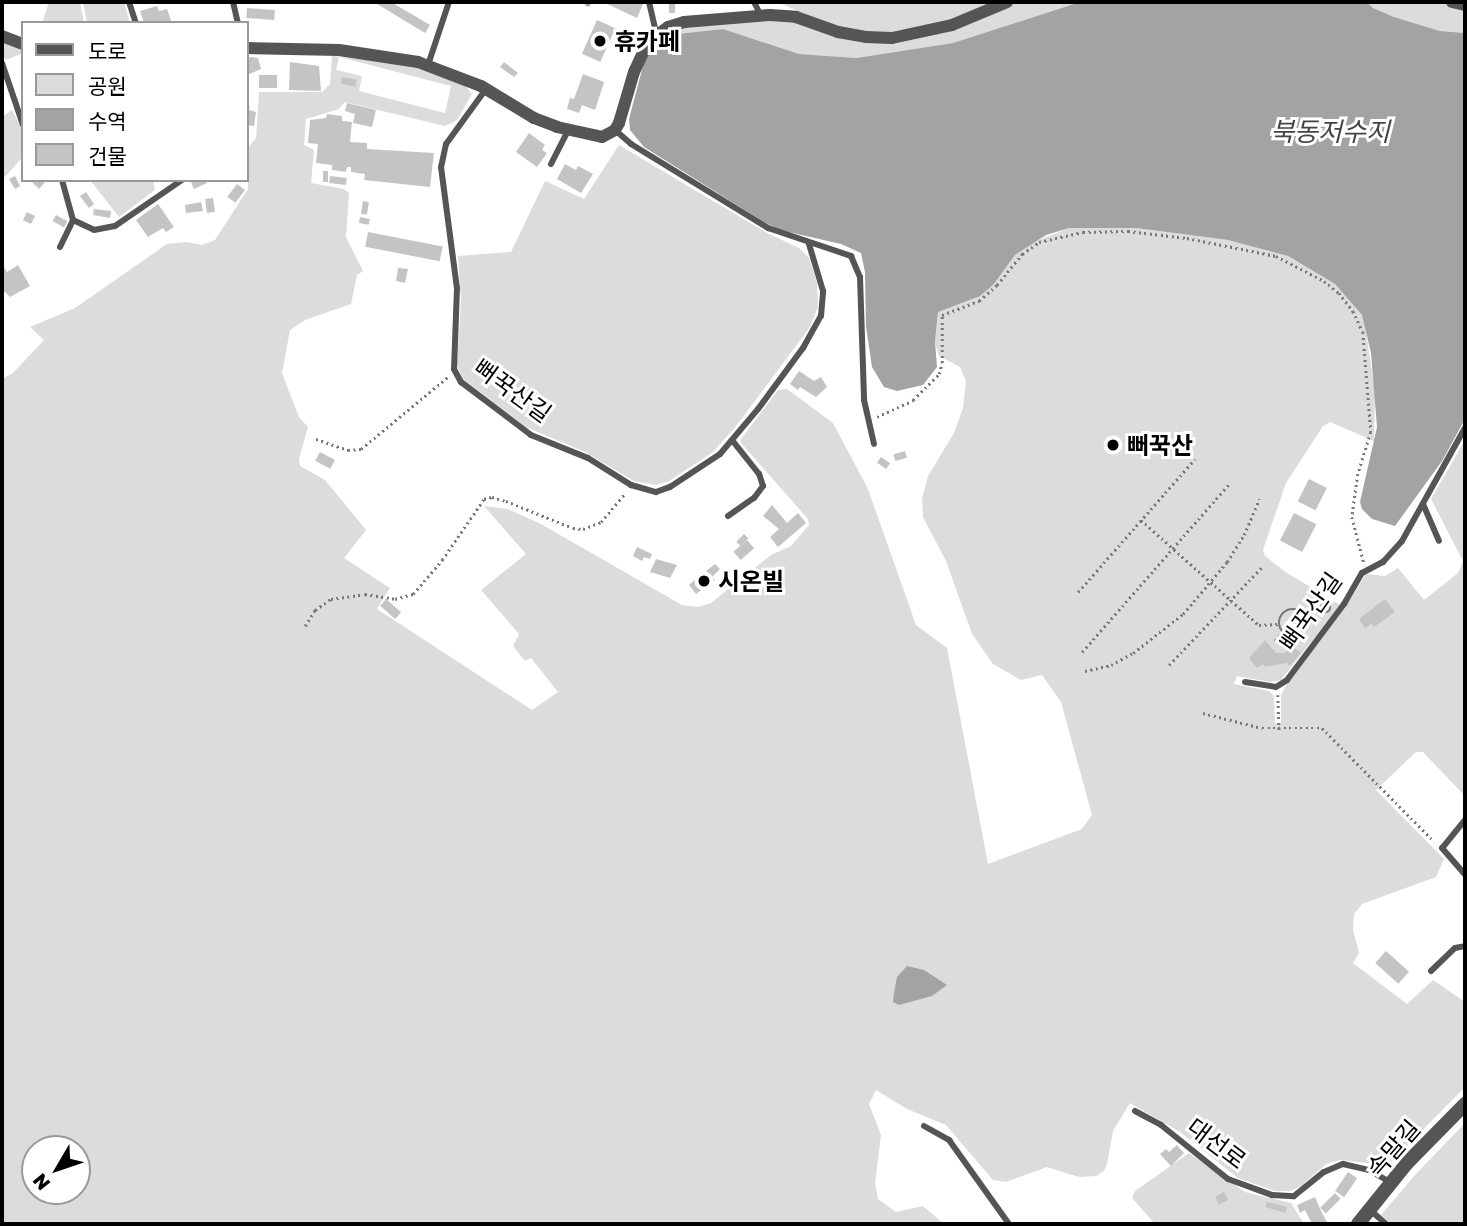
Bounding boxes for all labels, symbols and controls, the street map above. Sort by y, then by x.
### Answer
legend [21,21,248,182]
place label: 휴카페 [614,27,680,55]
marker: 휴카페 [592,33,608,49]
text: 도로 [88,38,127,64]
text: 공원 [88,73,127,99]
text: 수역 [88,108,127,134]
water label: 북동저수지 [1270,116,1390,148]
text: 건물 [88,143,127,169]
street label: 뻐꾹산길 [469,352,557,428]
place label: 뻐꾹산 [1127,431,1193,459]
marker: 뻐꾹산 [1105,437,1121,453]
place label: 시온빌 [718,567,784,595]
street label: 뻐꾹산길 [1273,567,1347,655]
marker: 시온빌 [696,573,712,589]
street label: 대선로 [1182,1112,1252,1174]
street label: 속말길 [1360,1114,1426,1182]
north arrow [21,1135,91,1205]
text: N [27,1169,54,1195]

